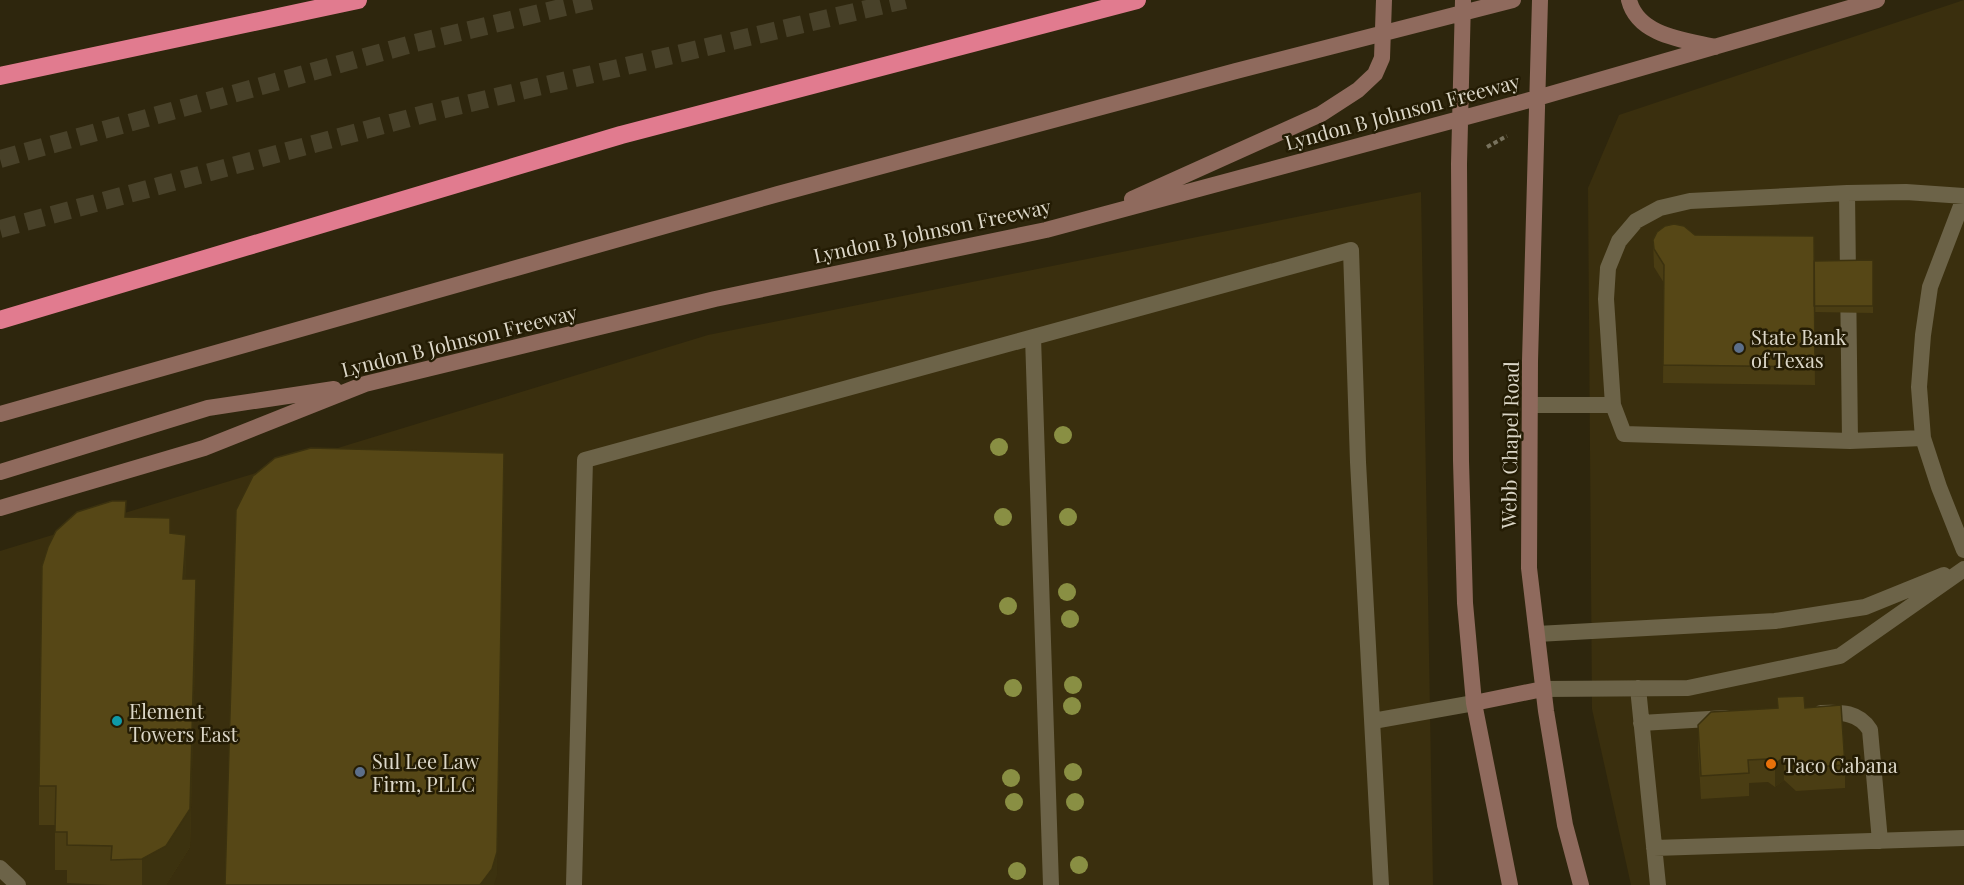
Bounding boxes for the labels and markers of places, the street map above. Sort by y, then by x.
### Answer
place label: State Bank of Texas [1751,323,1846,373]
marker: State Bank of Texas [1732,341,1746,355]
place label: Element Towers East [129,697,239,747]
marker: Element Towers East [110,714,124,728]
place label: Sul Lee Law Firm, PLLC [372,747,480,797]
place label: Taco Cabana [1783,751,1898,778]
marker: Taco Cabana [1764,757,1778,771]
marker: Sul Lee Law Firm, PLLC [353,765,367,779]

